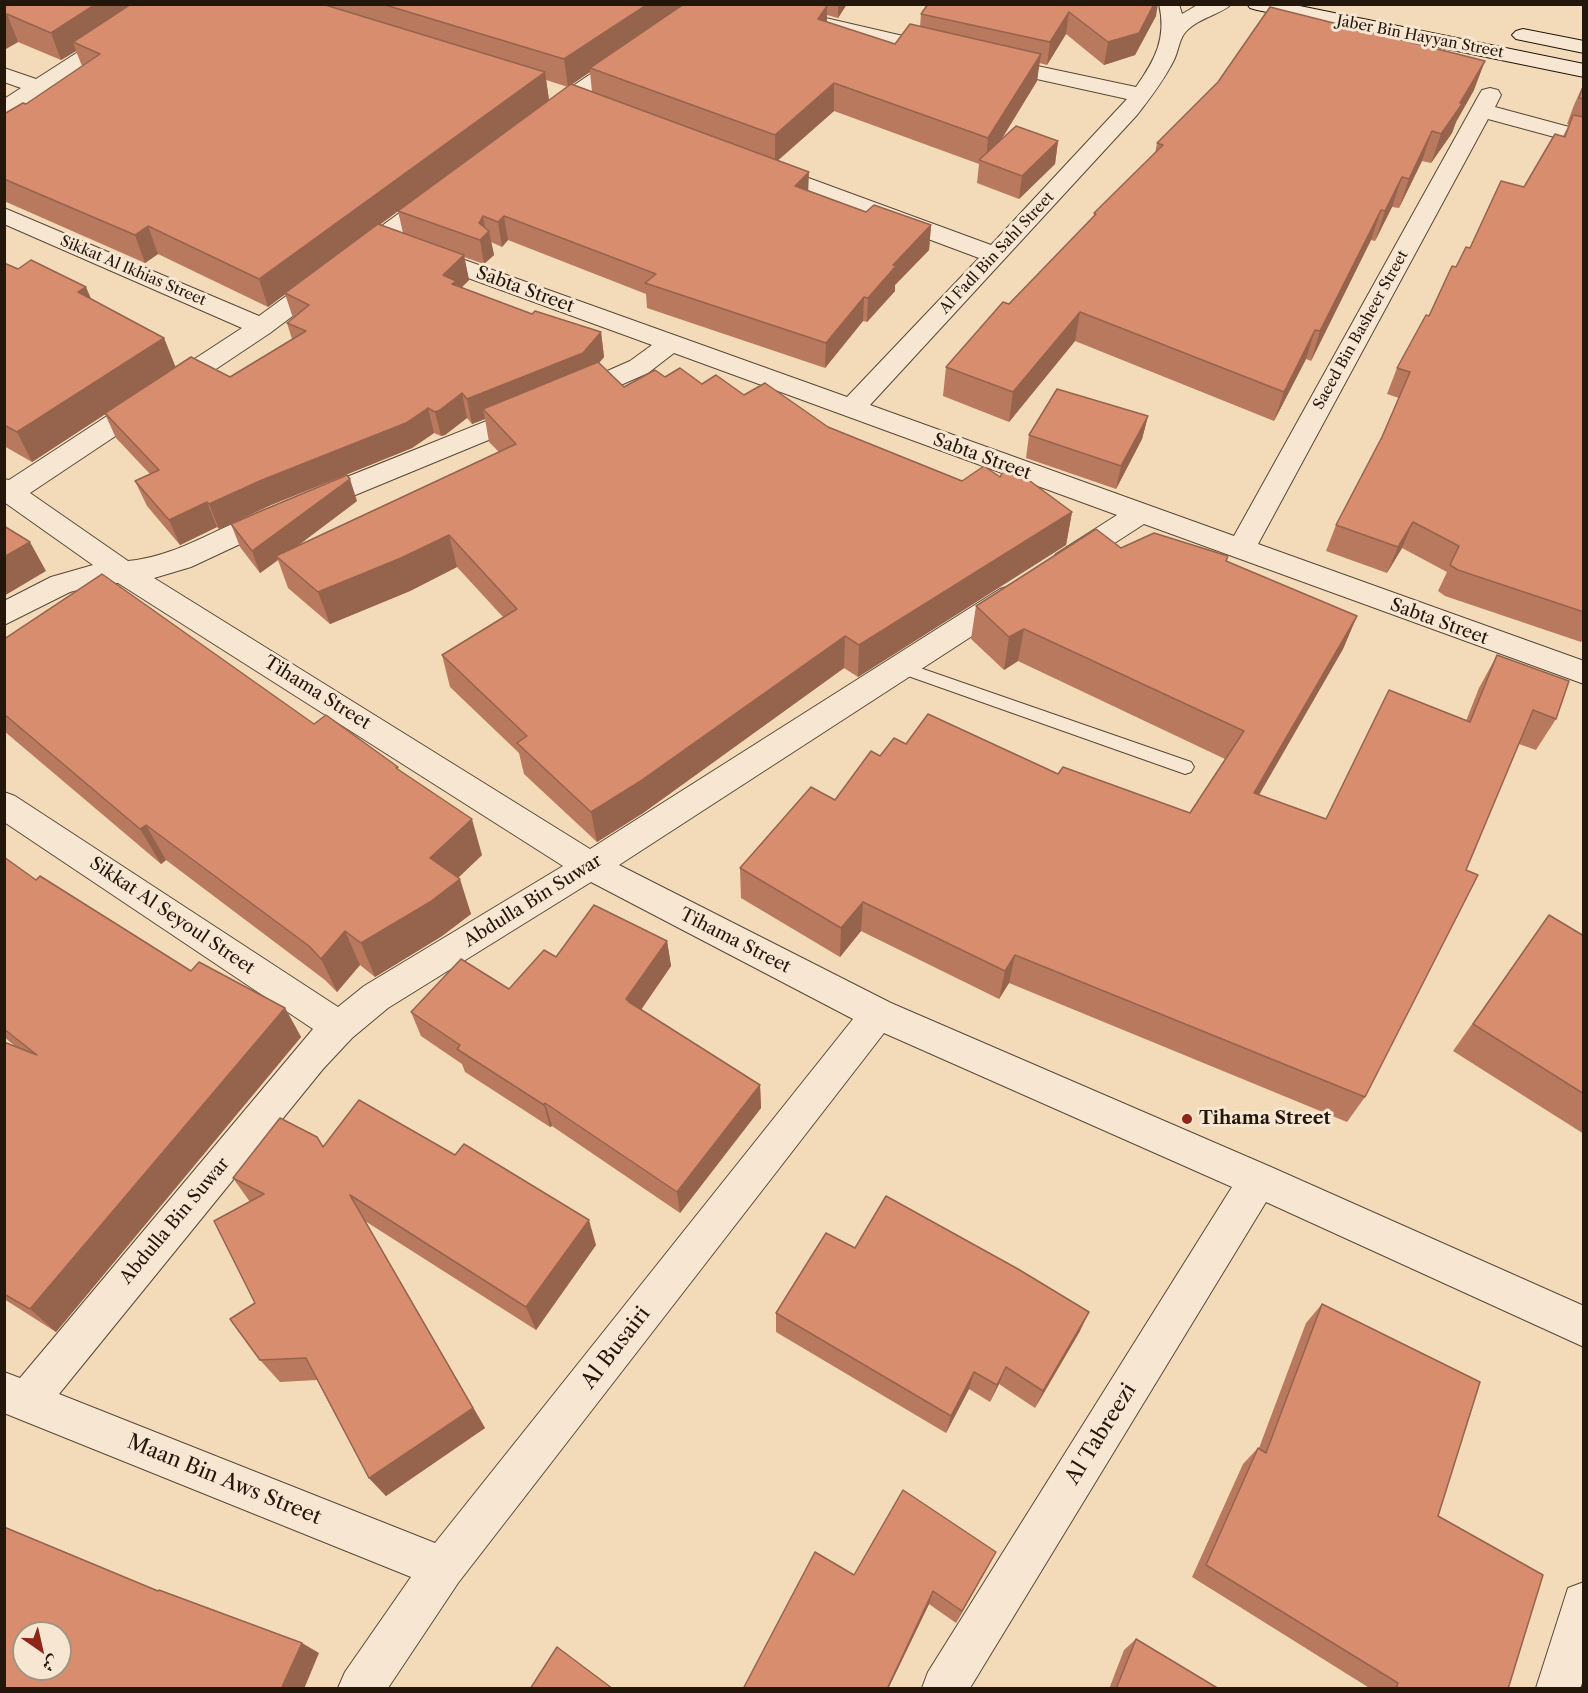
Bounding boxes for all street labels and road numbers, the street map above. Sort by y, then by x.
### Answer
street label: Jaber Bin Hayyan Street [1335,12,1505,62]
street label: Al Fadl Bin Sahl Street [936,188,1058,318]
street label: Sikkat Al Ikhias Street [57,232,209,310]
street label: Saeed Bin Basheer Street [1310,247,1412,413]
street label: Sabta Street [473,262,577,318]
street label: Sabta Street [930,429,1034,485]
street label: Sabta Street [1387,594,1491,650]
street label: Tihama Street [260,652,374,734]
street label: Abdulla Bin Suwar [460,850,606,952]
street label: Sikkat Al Seyoul Street [85,853,259,979]
street label: Tihama Street [676,904,794,978]
street label: Abdulla Bin Suwar [116,1153,234,1289]
street label: Al Busairi [576,1302,656,1394]
street label: Al Tabreezi [1060,1379,1142,1489]
street label: Maan Bin Aws Street [123,1430,325,1530]

